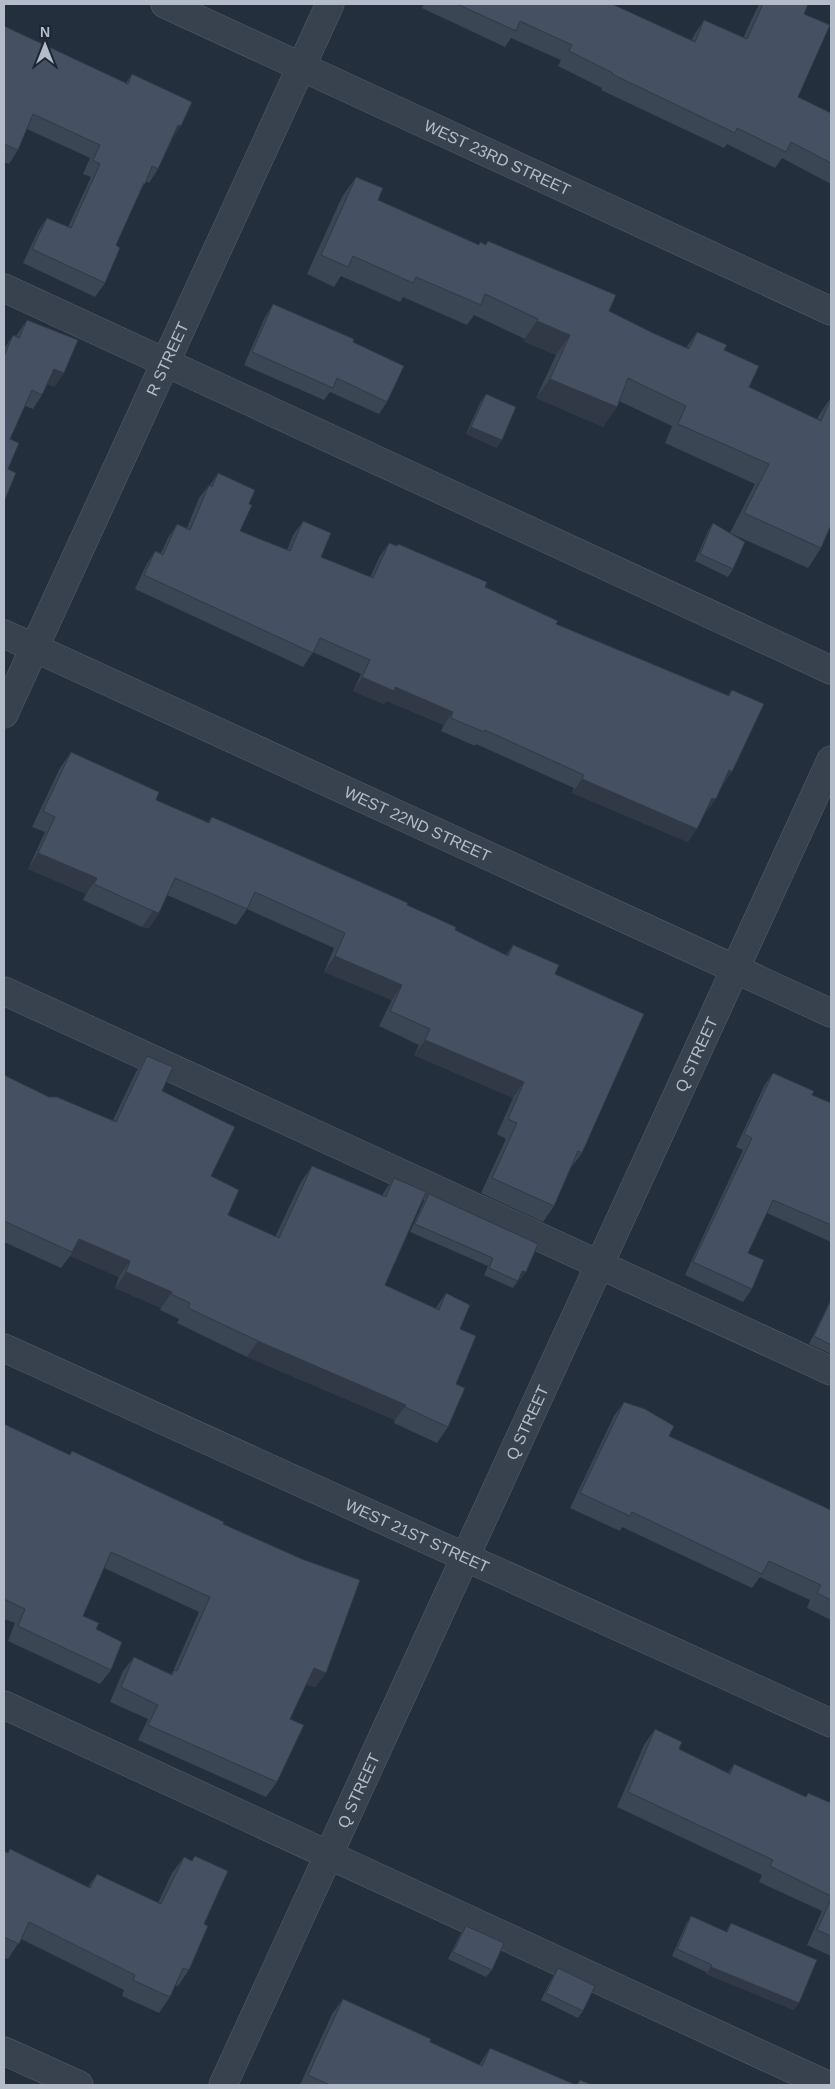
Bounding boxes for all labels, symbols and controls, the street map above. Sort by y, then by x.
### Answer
north arrow [20,20,70,70]
text: N [40,24,50,40]
street label: WEST 23RD STREET [422,116,573,198]
street label: R STREET [143,319,191,398]
street label: WEST 22ND STREET [342,783,494,864]
street label: Q STREET [672,1014,720,1094]
street label: Q STREET [503,1382,552,1462]
street label: WEST 21ST STREET [343,1496,492,1576]
street label: Q STREET [334,1750,383,1830]

